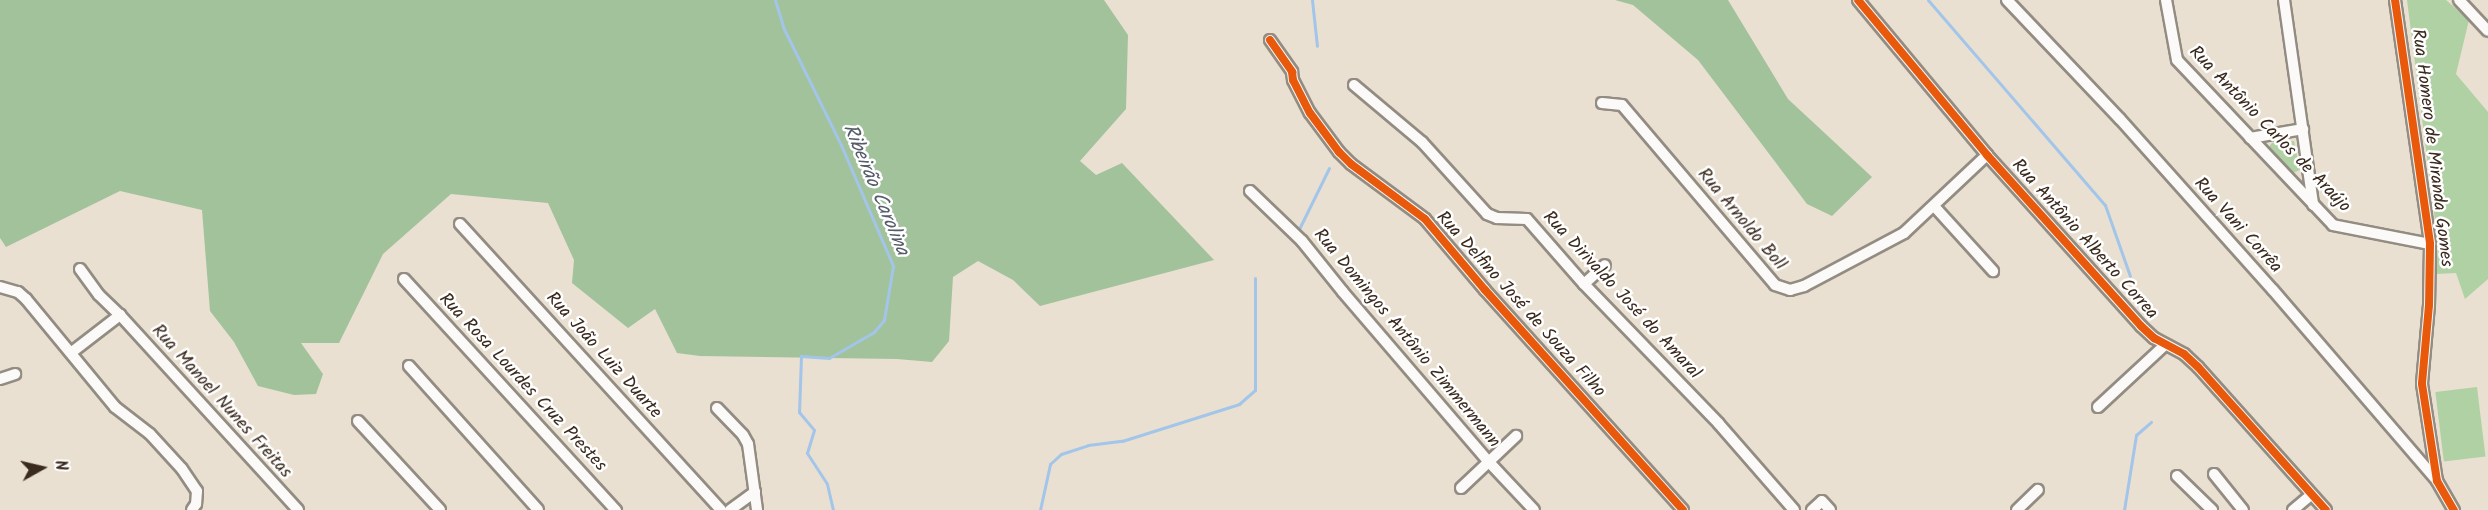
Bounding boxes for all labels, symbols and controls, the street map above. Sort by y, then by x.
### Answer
street label: Rua Homero de Miranda Gomes [2406,28,2456,268]
street label: Rua Antônio Carlos de Araújo [2184,42,2354,218]
water label: Ribeirão Carolina [836,121,914,259]
street label: Rua Antônio Alberto Correa [2006,155,2162,325]
street label: Rua Arnoldo Boll [1692,165,1790,275]
street label: Rua Vani Corrêa [2188,174,2286,278]
street label: Rua Dirivaldo José do Amaral [1537,207,1705,385]
street label: Rua Delfino José de Souza Filho [1431,208,1609,402]
street label: Rua Domingos Antônio Zimmermann [1308,225,1504,453]
street label: Rua João Luiz Duarte [540,288,666,424]
street label: Rua Rosa Lourdes Cruz Prestes [434,289,610,477]
street label: Rua Manoel Nunes Freitas [146,321,296,483]
north arrow [12,438,72,498]
text: N [47,459,73,472]

